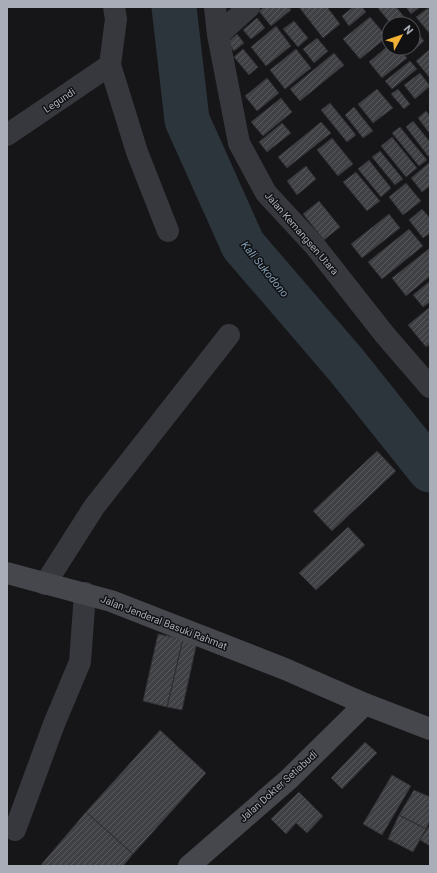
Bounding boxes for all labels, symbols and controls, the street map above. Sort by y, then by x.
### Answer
north arrow [381,16,421,56]
text: N [401,23,416,37]
street label: Legundi [42,86,77,115]
street label: Jalan Kemangsen Utara [263,190,341,277]
water label: Kali Sukodono [238,239,291,300]
street label: Jalan Jenderal Basuki Rahmat [99,593,229,652]
street label: Jalan Dokter Setiabudi [237,749,319,824]

